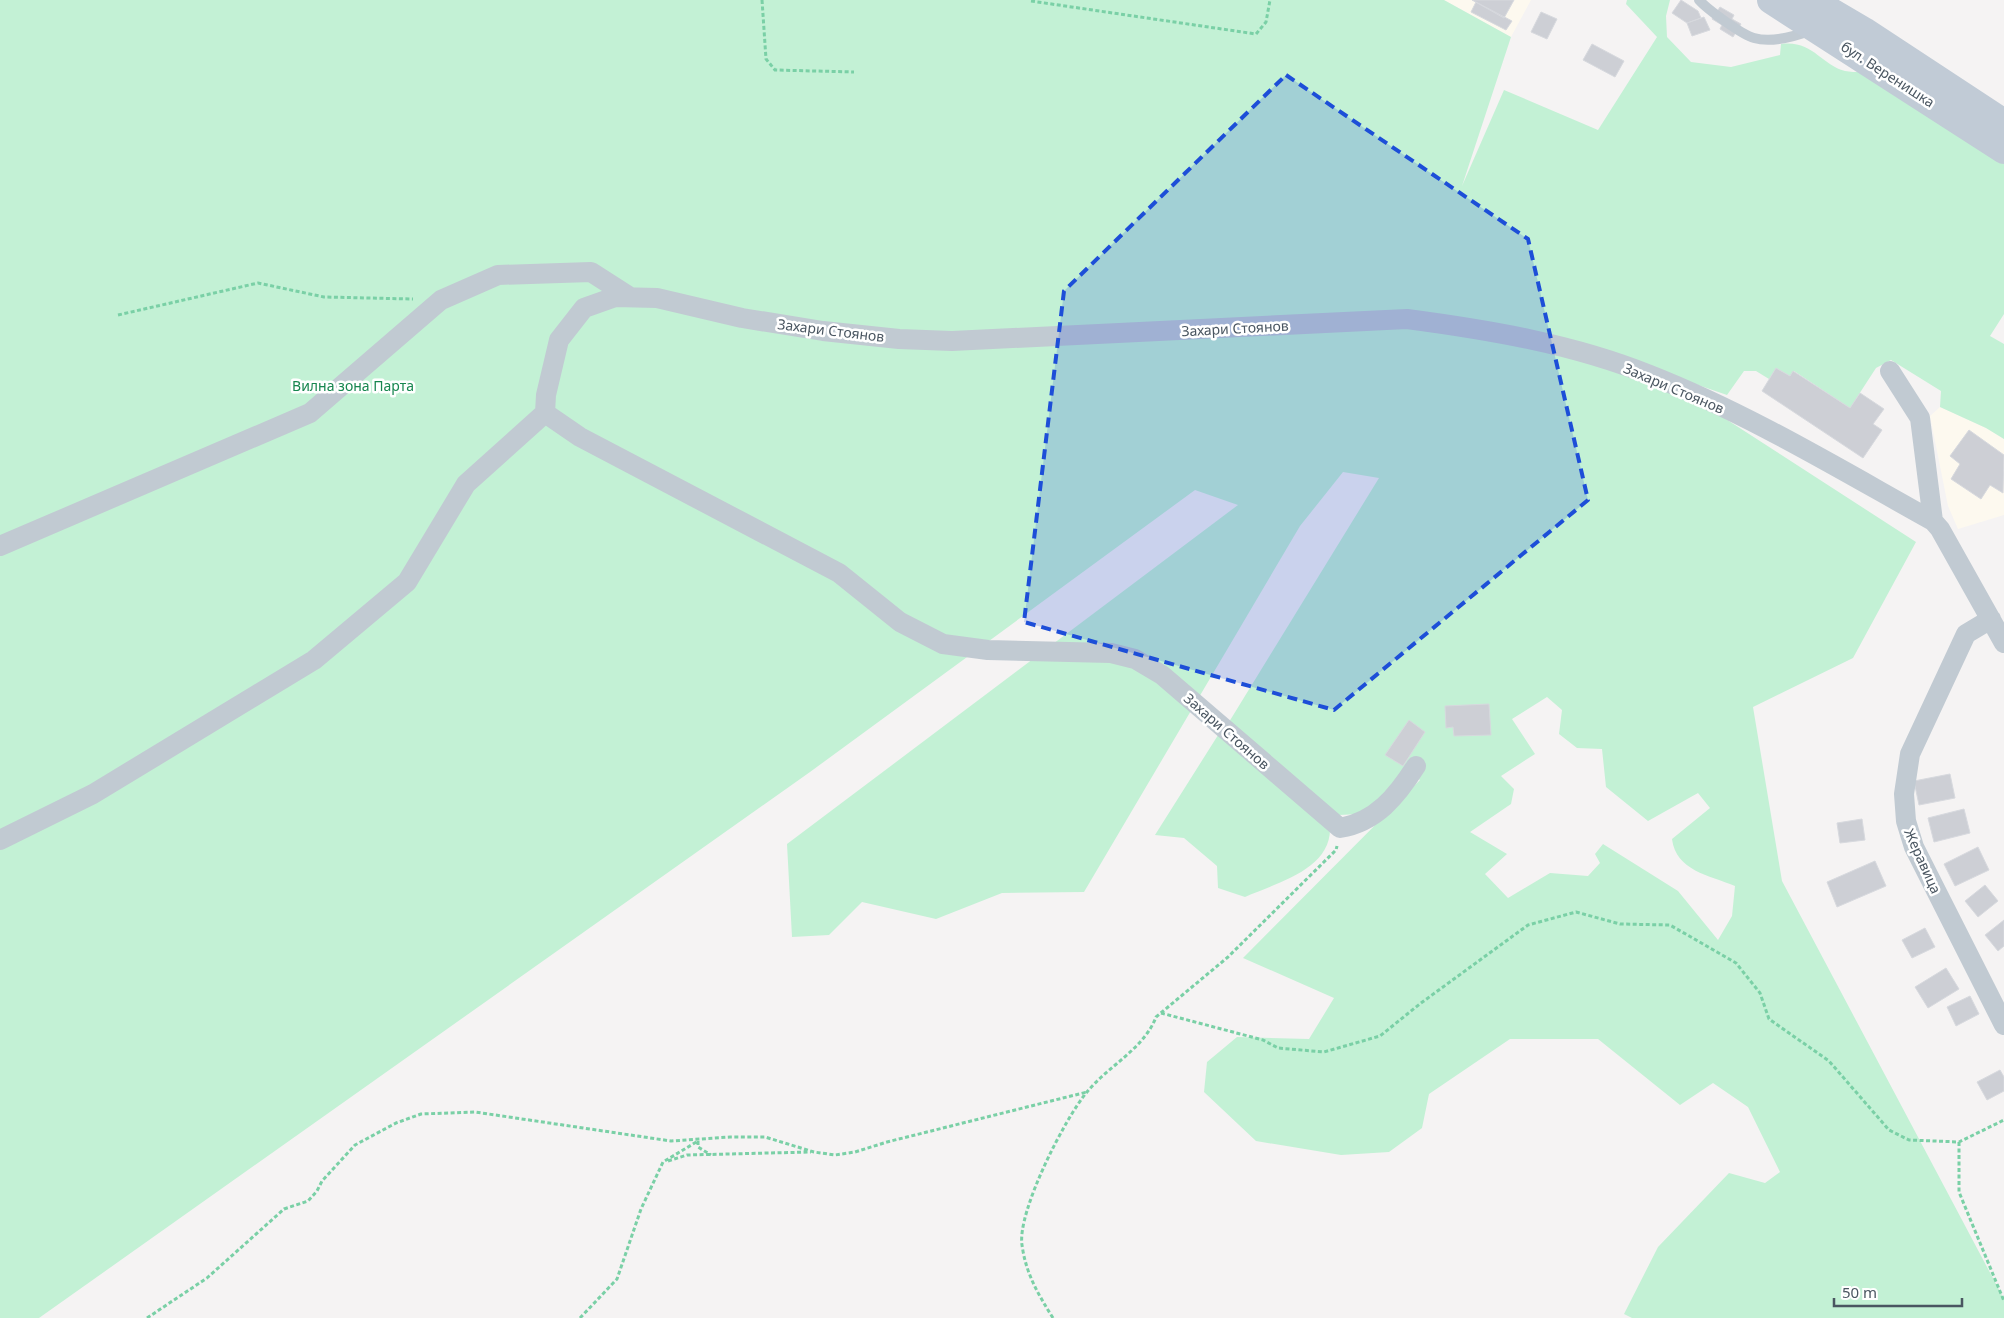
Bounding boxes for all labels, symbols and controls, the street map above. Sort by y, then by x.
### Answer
street label: бул. Веренишка [1838,37,1938,111]
street label: Захари Стоянов [777,314,886,346]
street label: Захари Стоянов [1181,316,1289,340]
street label: Захари Стоянов [1621,358,1727,418]
park label: Вилна зона Парта [292,376,414,395]
street label: Захари Стоянов [1180,689,1274,773]
street label: Жеравица [1900,825,1946,897]
scale bar [1834,1276,1962,1308]
text: 50 m [1842,1282,1877,1302]

